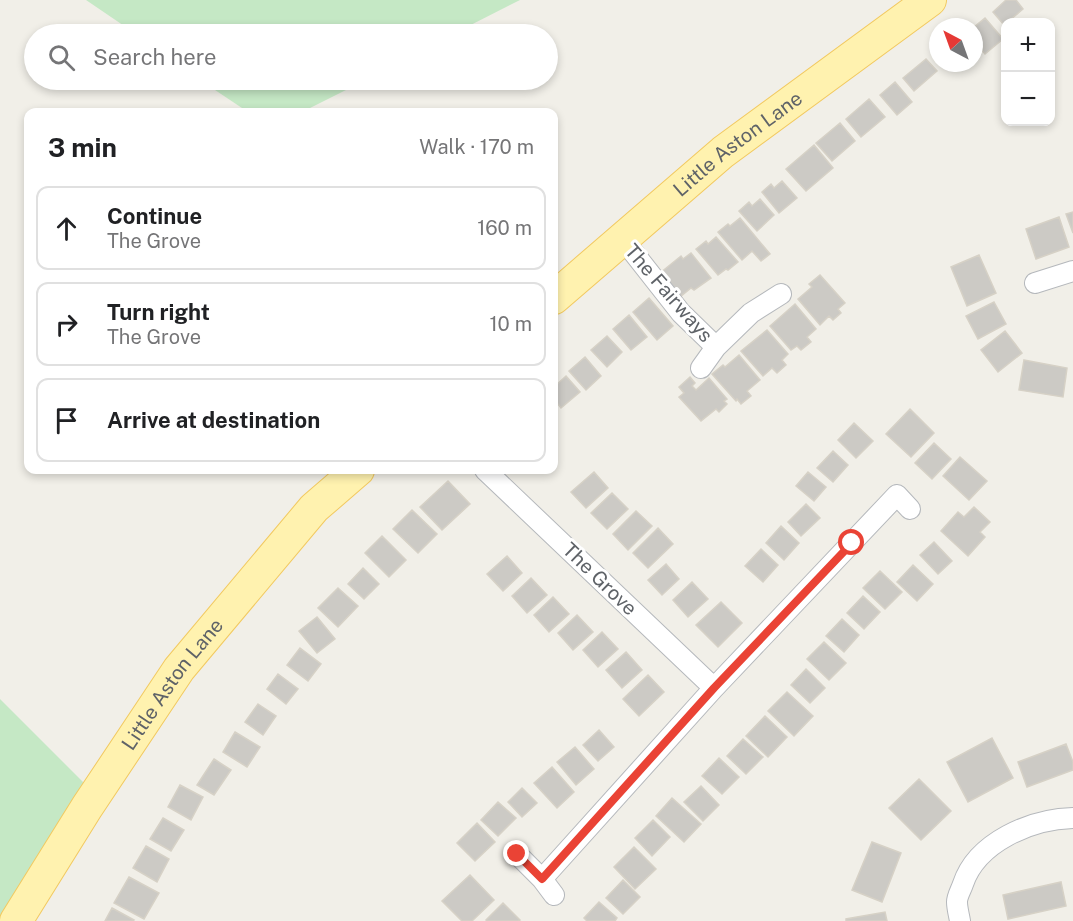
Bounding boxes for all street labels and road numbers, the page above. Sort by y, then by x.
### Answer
street label: Little Aston Lane [668,86,807,201]
street label: The Fairways [620,239,718,347]
street label: The Grove [558,538,642,620]
street label: Little Aston Lane [117,614,228,754]

